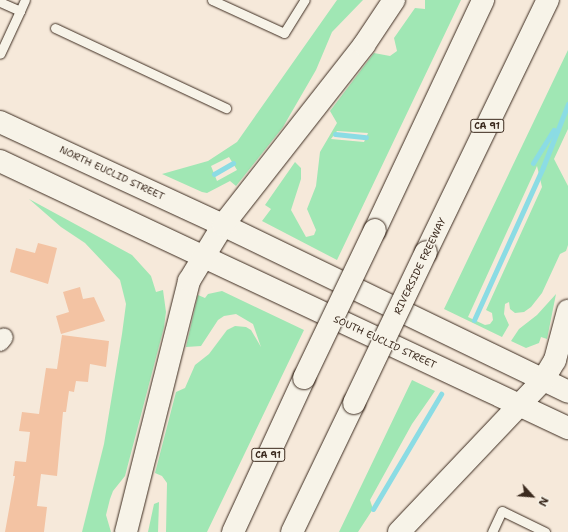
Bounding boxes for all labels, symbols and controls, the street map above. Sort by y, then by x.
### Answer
road number: CA 91 [470,119,504,133]
street label: NORTH EUCLID STREET [58,143,166,203]
street label: RIVERSIDE FREEWAY [391,216,449,316]
street label: SOUTH EUCLID STREET [332,313,438,371]
road number: CA 91 [251,448,285,462]
north arrow [512,476,552,516]
text: N [535,494,552,509]

